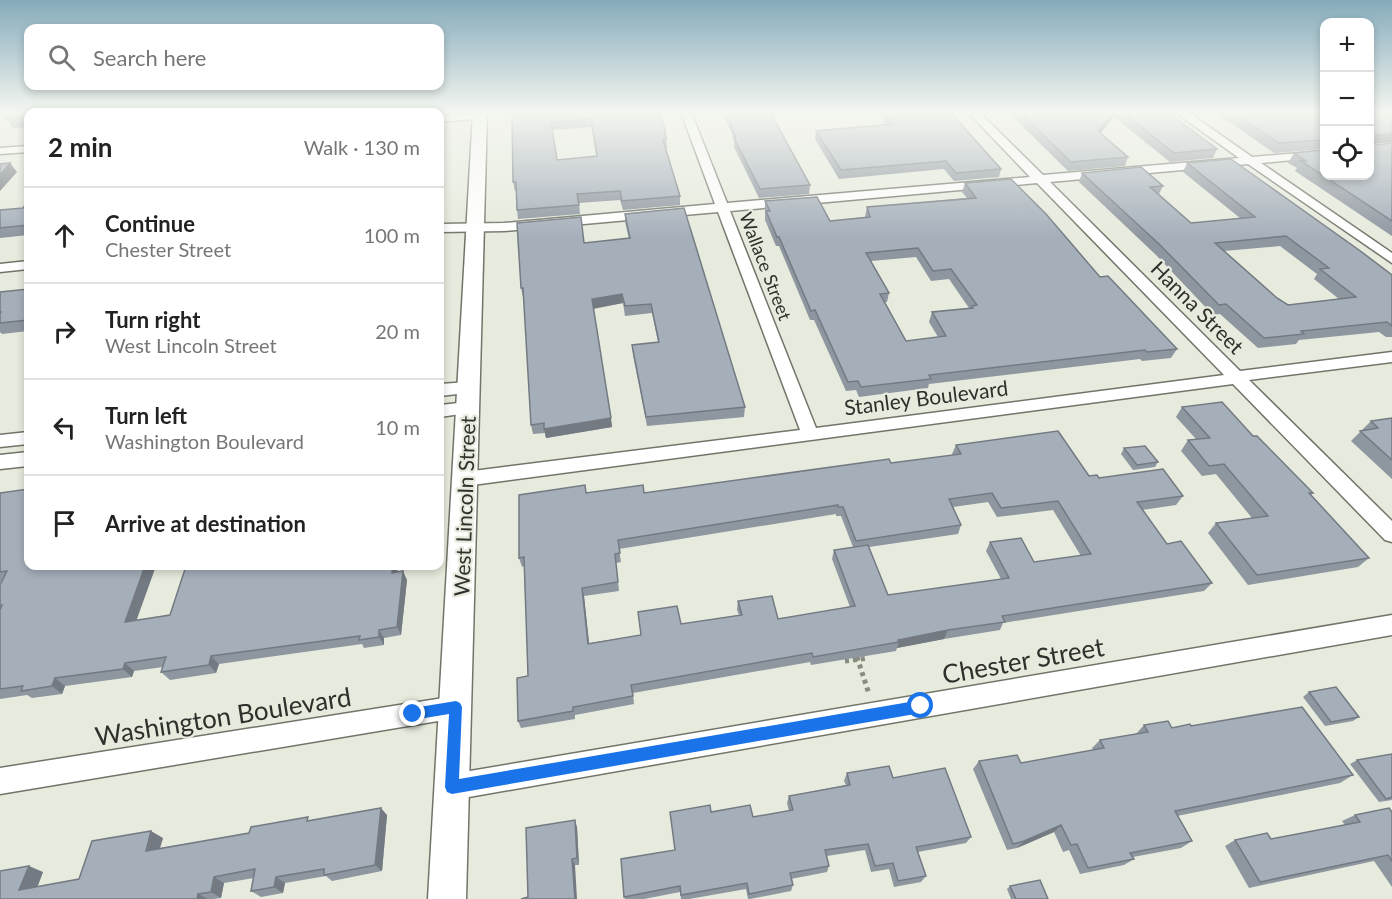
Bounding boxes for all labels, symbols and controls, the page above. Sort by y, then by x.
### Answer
map controls [1320,18,1374,180]
button: + [1320,18,1374,72]
search box [24,24,444,90]
icon: search [45,41,78,74]
text: Search here [93,44,206,71]
button: − [1320,72,1374,126]
button: locate [1320,126,1374,180]
text: 2 min [48,131,112,163]
text: Walk · 130 m [304,135,420,159]
street label: Wallace Street [735,209,797,324]
text: Continue [105,210,195,237]
icon: ahead [48,219,81,252]
text: 100 m [364,223,420,247]
text: Chester Street [105,237,231,261]
street label: Hanna Street [1146,255,1250,359]
text: Turn right [105,306,200,333]
icon: right [48,315,81,348]
text: 20 m [375,319,420,343]
text: West Lincoln Street [105,333,277,357]
street label: Stanley Boulevard [843,375,1009,419]
text: Turn left [105,402,187,429]
icon: left [48,411,81,444]
text: 10 m [375,415,420,439]
street label: West Lincoln Street [448,415,480,597]
text: Washington Boulevard [105,429,304,453]
icon: arrive [48,507,81,540]
text: Arrive at destination [105,510,306,537]
street label: Chester Street [940,630,1107,690]
street label: Washington Boulevard [93,680,353,752]
route start [907,692,933,718]
route end [399,700,425,726]

